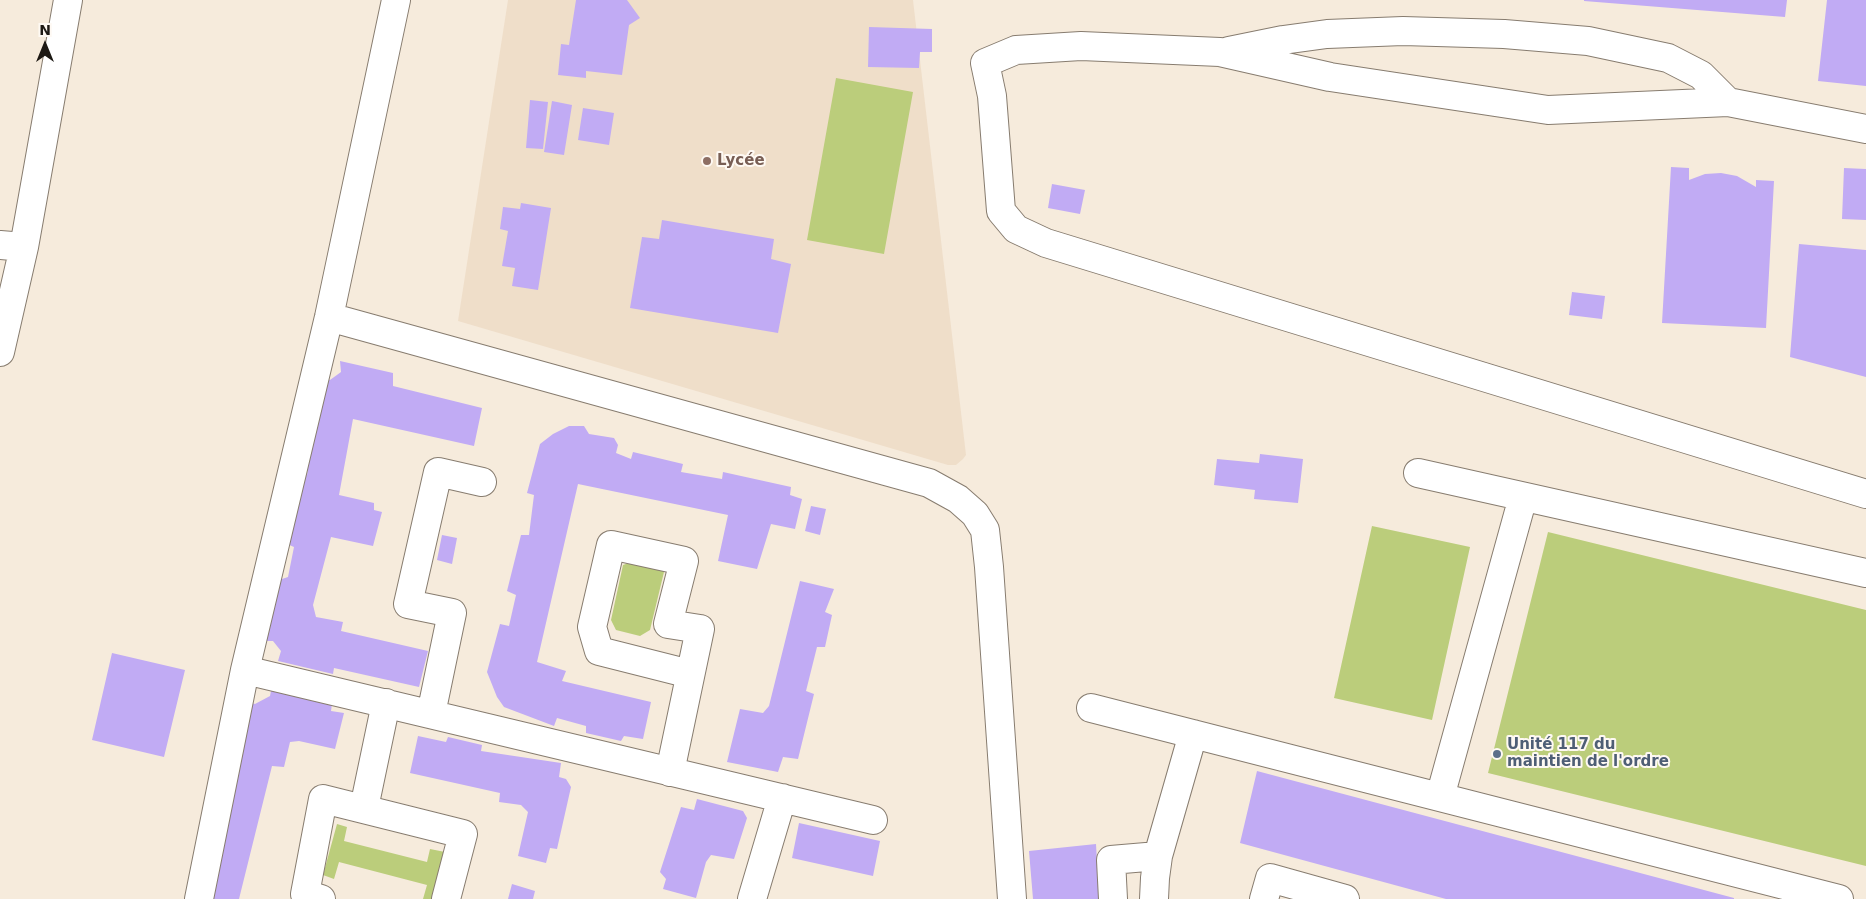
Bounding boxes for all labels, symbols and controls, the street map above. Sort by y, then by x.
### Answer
north arrow [20,20,70,70]
text: N [39,22,51,38]
place label: Lycée [717,152,765,170]
marker: Lycée [701,155,713,167]
place label: Unité 117 du maintien de l'ordre [1507,736,1669,771]
marker: Unité 117 du maintien de l'ordre [1491,748,1503,760]

